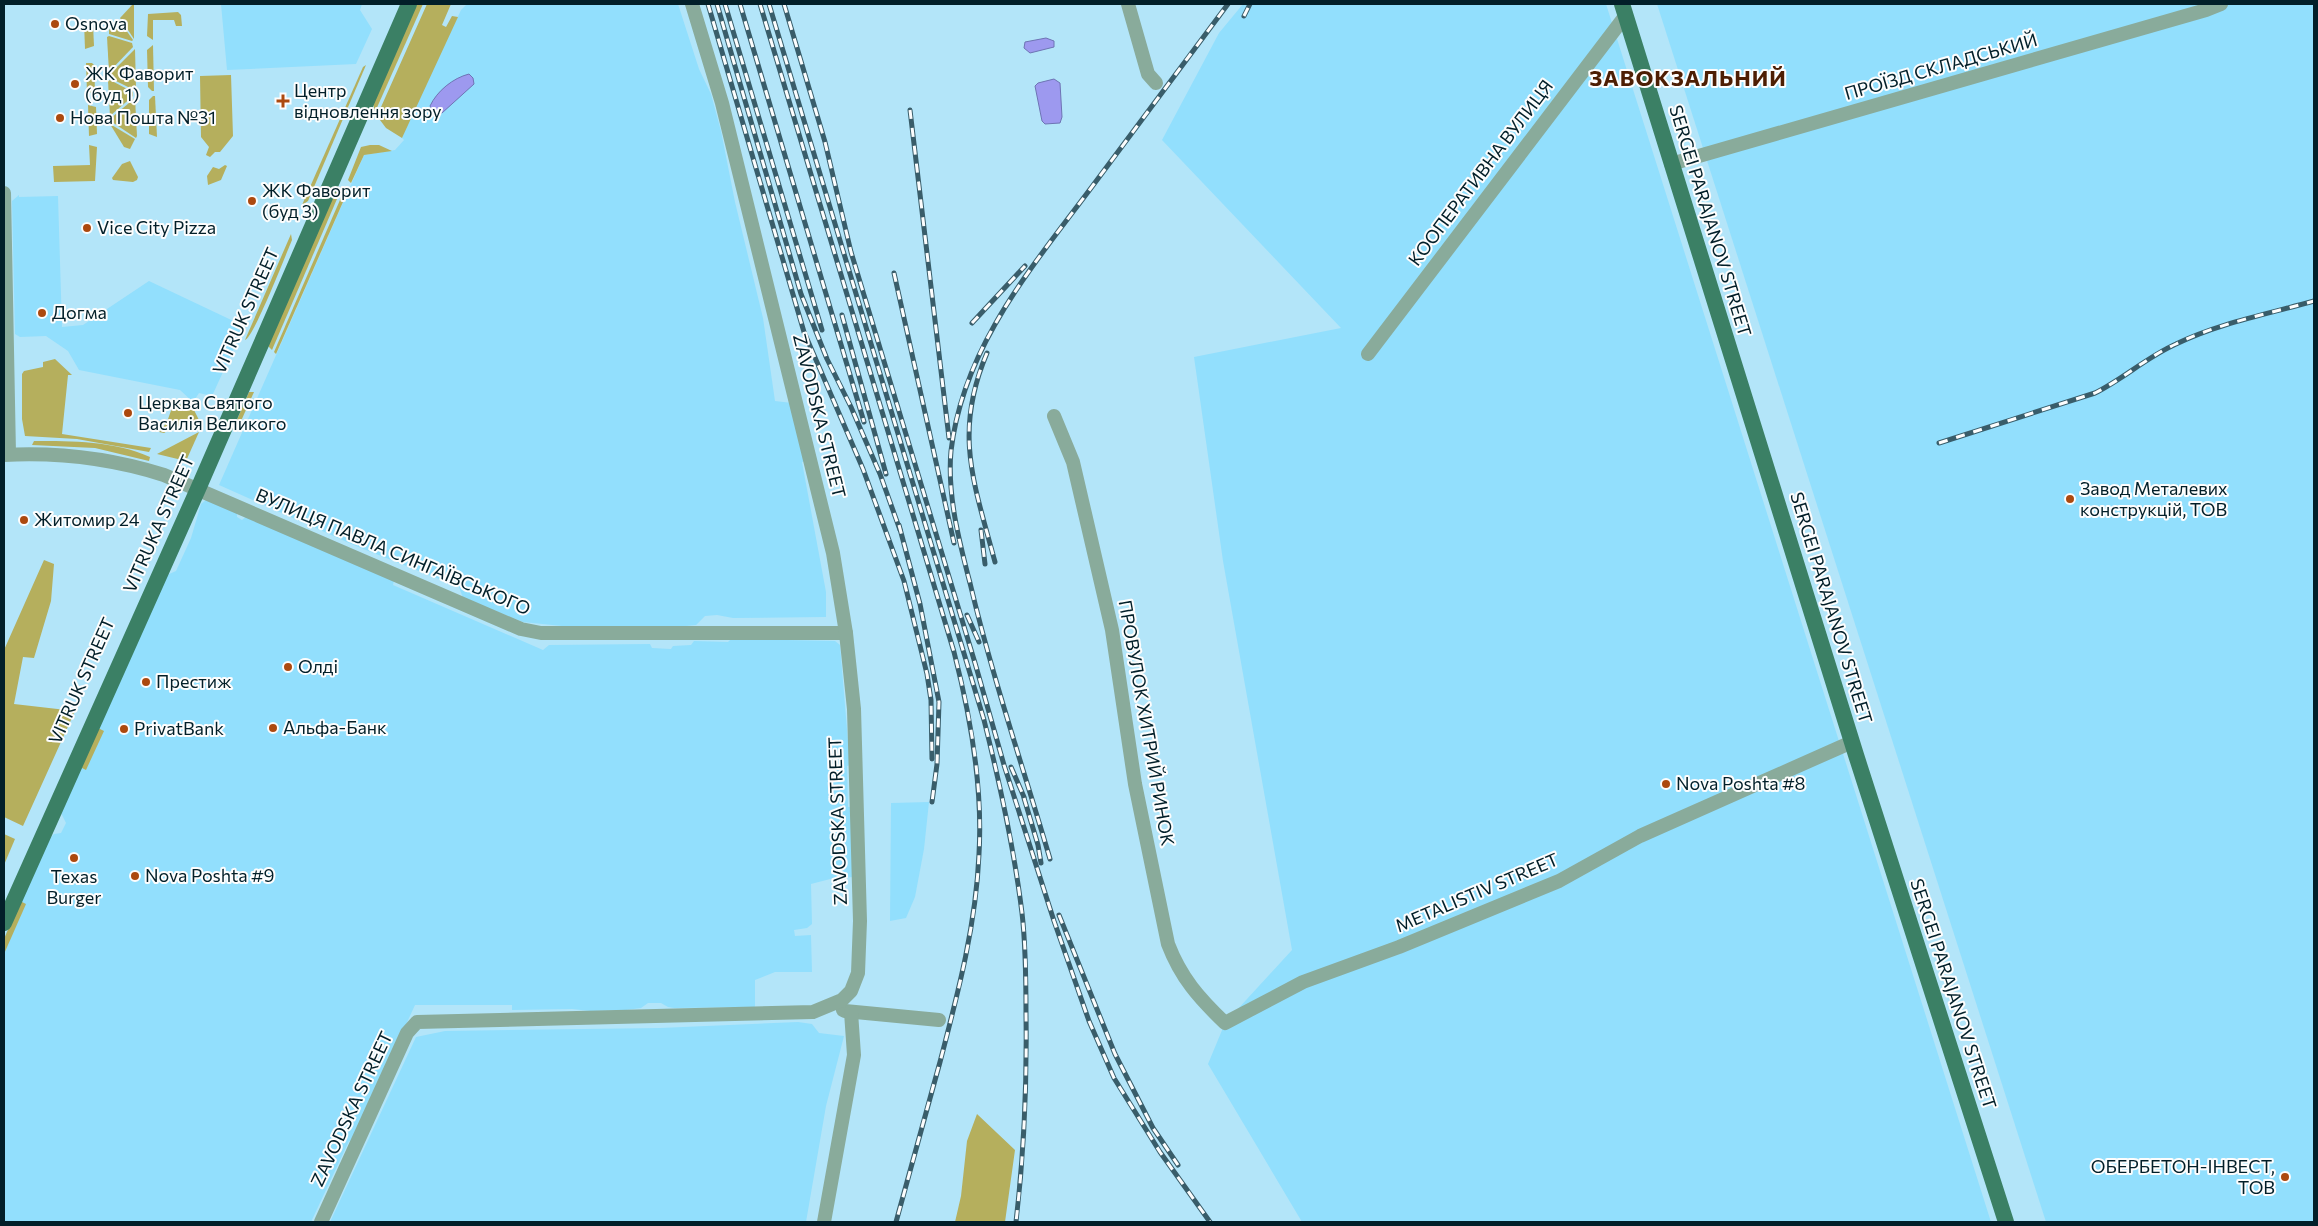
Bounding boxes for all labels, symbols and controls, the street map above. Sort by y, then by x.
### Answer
place label: Osnova [65,12,127,34]
marker: Osnova [49,18,61,30]
street label: ПРОЇЗД СКЛАДСЬКИЙ [1842,28,2040,104]
place label: ЖК Фаворит (буд 1) [85,62,194,105]
district label: ЗАВОКЗАЛЬНИЙ [1589,64,1787,91]
street label: КООПЕРАТИВНА ВУЛИЦЯ [1403,75,1557,270]
marker: ЖК Фаворит (буд 1) [69,78,81,90]
place label: Центр відновлення зору [294,79,442,122]
marker: Центр відновлення зору [276,94,290,108]
street label: SERGEI PARAJANOV STREET [1665,102,1757,339]
place label: Нова Пошта №31 [70,106,216,128]
marker: Нова Пошта №31 [54,112,66,124]
place label: ЖК Фаворит (буд 3) [262,179,371,222]
marker: ЖК Фаворит (буд 3) [246,195,258,207]
place label: Vice City Pizza [97,216,216,238]
marker: Vice City Pizza [81,222,93,234]
street label: VITRUK STREET [207,244,283,377]
place label: Догма [52,301,107,323]
marker: Догма [36,307,48,319]
street label: ZAVODSKA STREET [789,331,851,500]
place label: Церква Святого Василія Великого [138,391,286,434]
marker: Церква Святого Василія Великого [122,407,134,419]
street label: VITRUKA STREET [118,451,198,596]
place label: Завод Металевих конструкцій, ТОВ [2080,477,2228,520]
street label: ВУЛИЦЯ ПАВЛА СИНГАЇВСЬКОГО [253,483,534,619]
street label: SERGEI PARAJANOV STREET [1786,489,1878,726]
marker: Завод Металевих конструкцій, ТОВ [2064,493,2076,505]
place label: Житомир 24 [34,508,140,530]
marker: Житомир 24 [18,514,30,526]
street label: ПРОВУЛОК ХИТРИЙ РИНОК [1115,598,1179,848]
street label: VITRUK STREET [43,614,119,747]
place label: Олді [298,655,338,677]
marker: Олді [282,661,294,673]
place label: Престиж [156,670,231,692]
marker: Престиж [140,676,152,688]
place label: Альфа-Банк [283,716,387,738]
place label: PrivatBank [134,717,224,739]
marker: Альфа-Банк [267,722,279,734]
marker: PrivatBank [118,723,130,735]
street label: ZAVODSKA STREET [823,736,851,906]
place label: Nova Poshta #8 [1676,772,1806,794]
marker: Nova Poshta #8 [1660,778,1672,790]
street label: METALISTIV STREET [1392,848,1562,936]
marker: Texas Burger [68,852,80,864]
place label: Nova Poshta #9 [145,864,274,886]
place label: Texas Burger [46,865,102,908]
marker: Nova Poshta #9 [129,870,141,882]
street label: SERGEI PARAJANOV STREET [1906,876,2002,1112]
street label: ZAVODSKA STREET [306,1028,397,1190]
place label: ОБЕРБЕТОН-ІНВЕСТ, ТОВ [2091,1155,2275,1198]
marker: ОБЕРБЕТОН-ІНВЕСТ, ТОВ [2279,1171,2291,1183]

